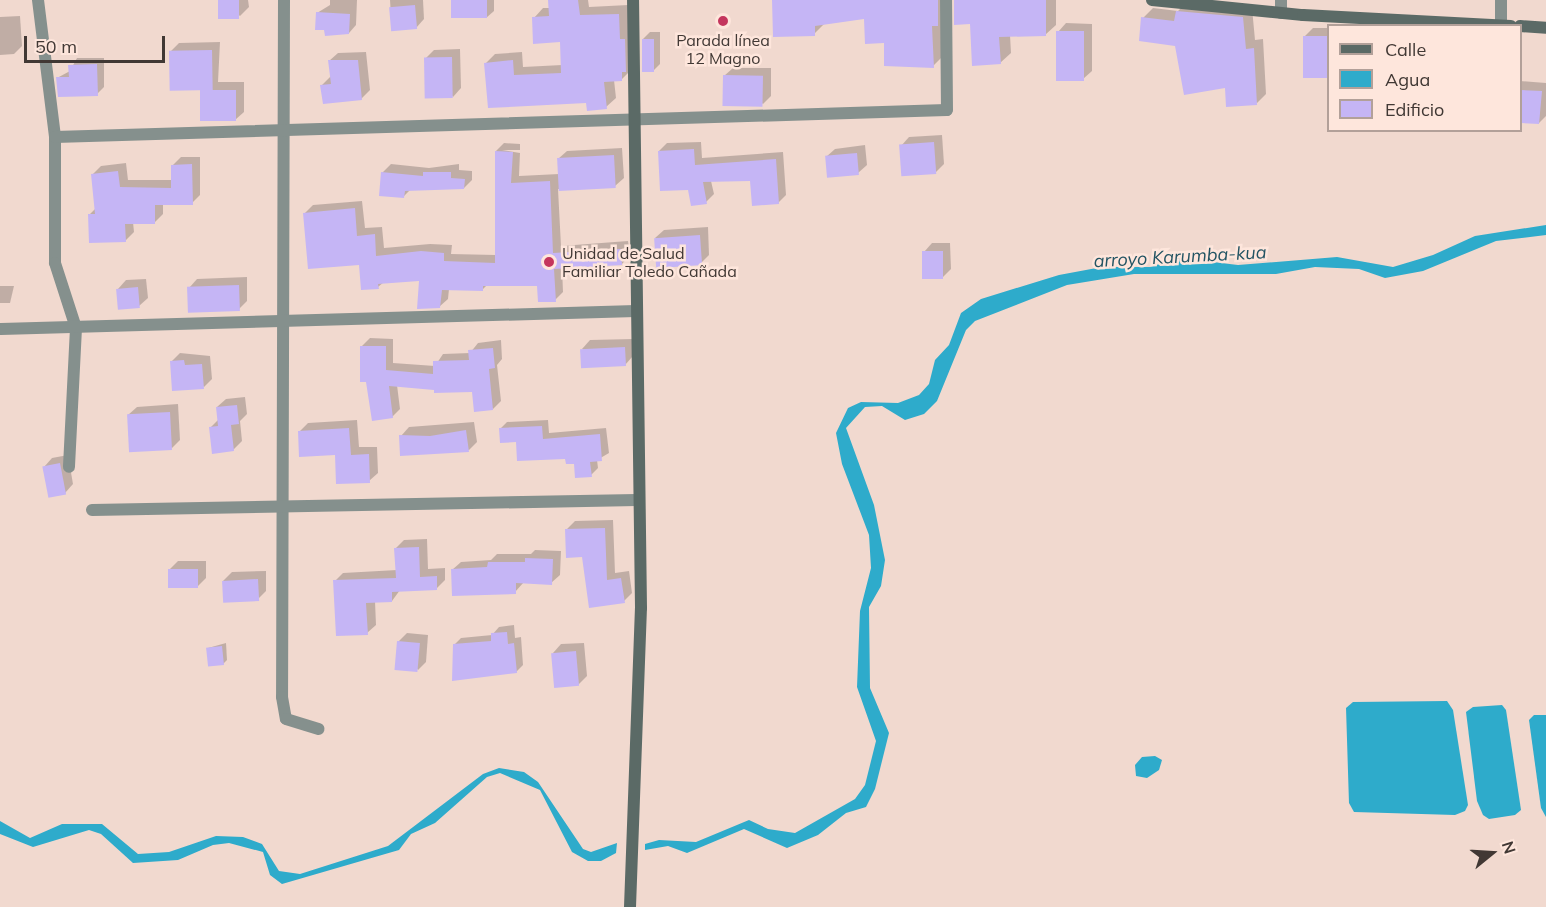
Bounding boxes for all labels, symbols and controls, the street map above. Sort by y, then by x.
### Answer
marker: Parada línea 12 Magno [716,14,730,28]
scale bar [27,24,168,62]
legend [1327,24,1522,132]
place label: Parada línea 12 Magno [676,30,770,68]
text: 50 m [35,35,77,58]
text: Calle [1385,38,1426,61]
text: Agua [1385,68,1430,91]
text: Edificio [1385,98,1444,121]
water label: arroyo Karumba-kua [1093,242,1267,272]
place label: Unidad de Salud Familiar Toledo Cañada [562,243,737,281]
marker: Unidad de Salud Familiar Toledo Cañada [540,253,558,271]
north arrow [1462,823,1522,883]
text: N [1498,839,1520,856]

